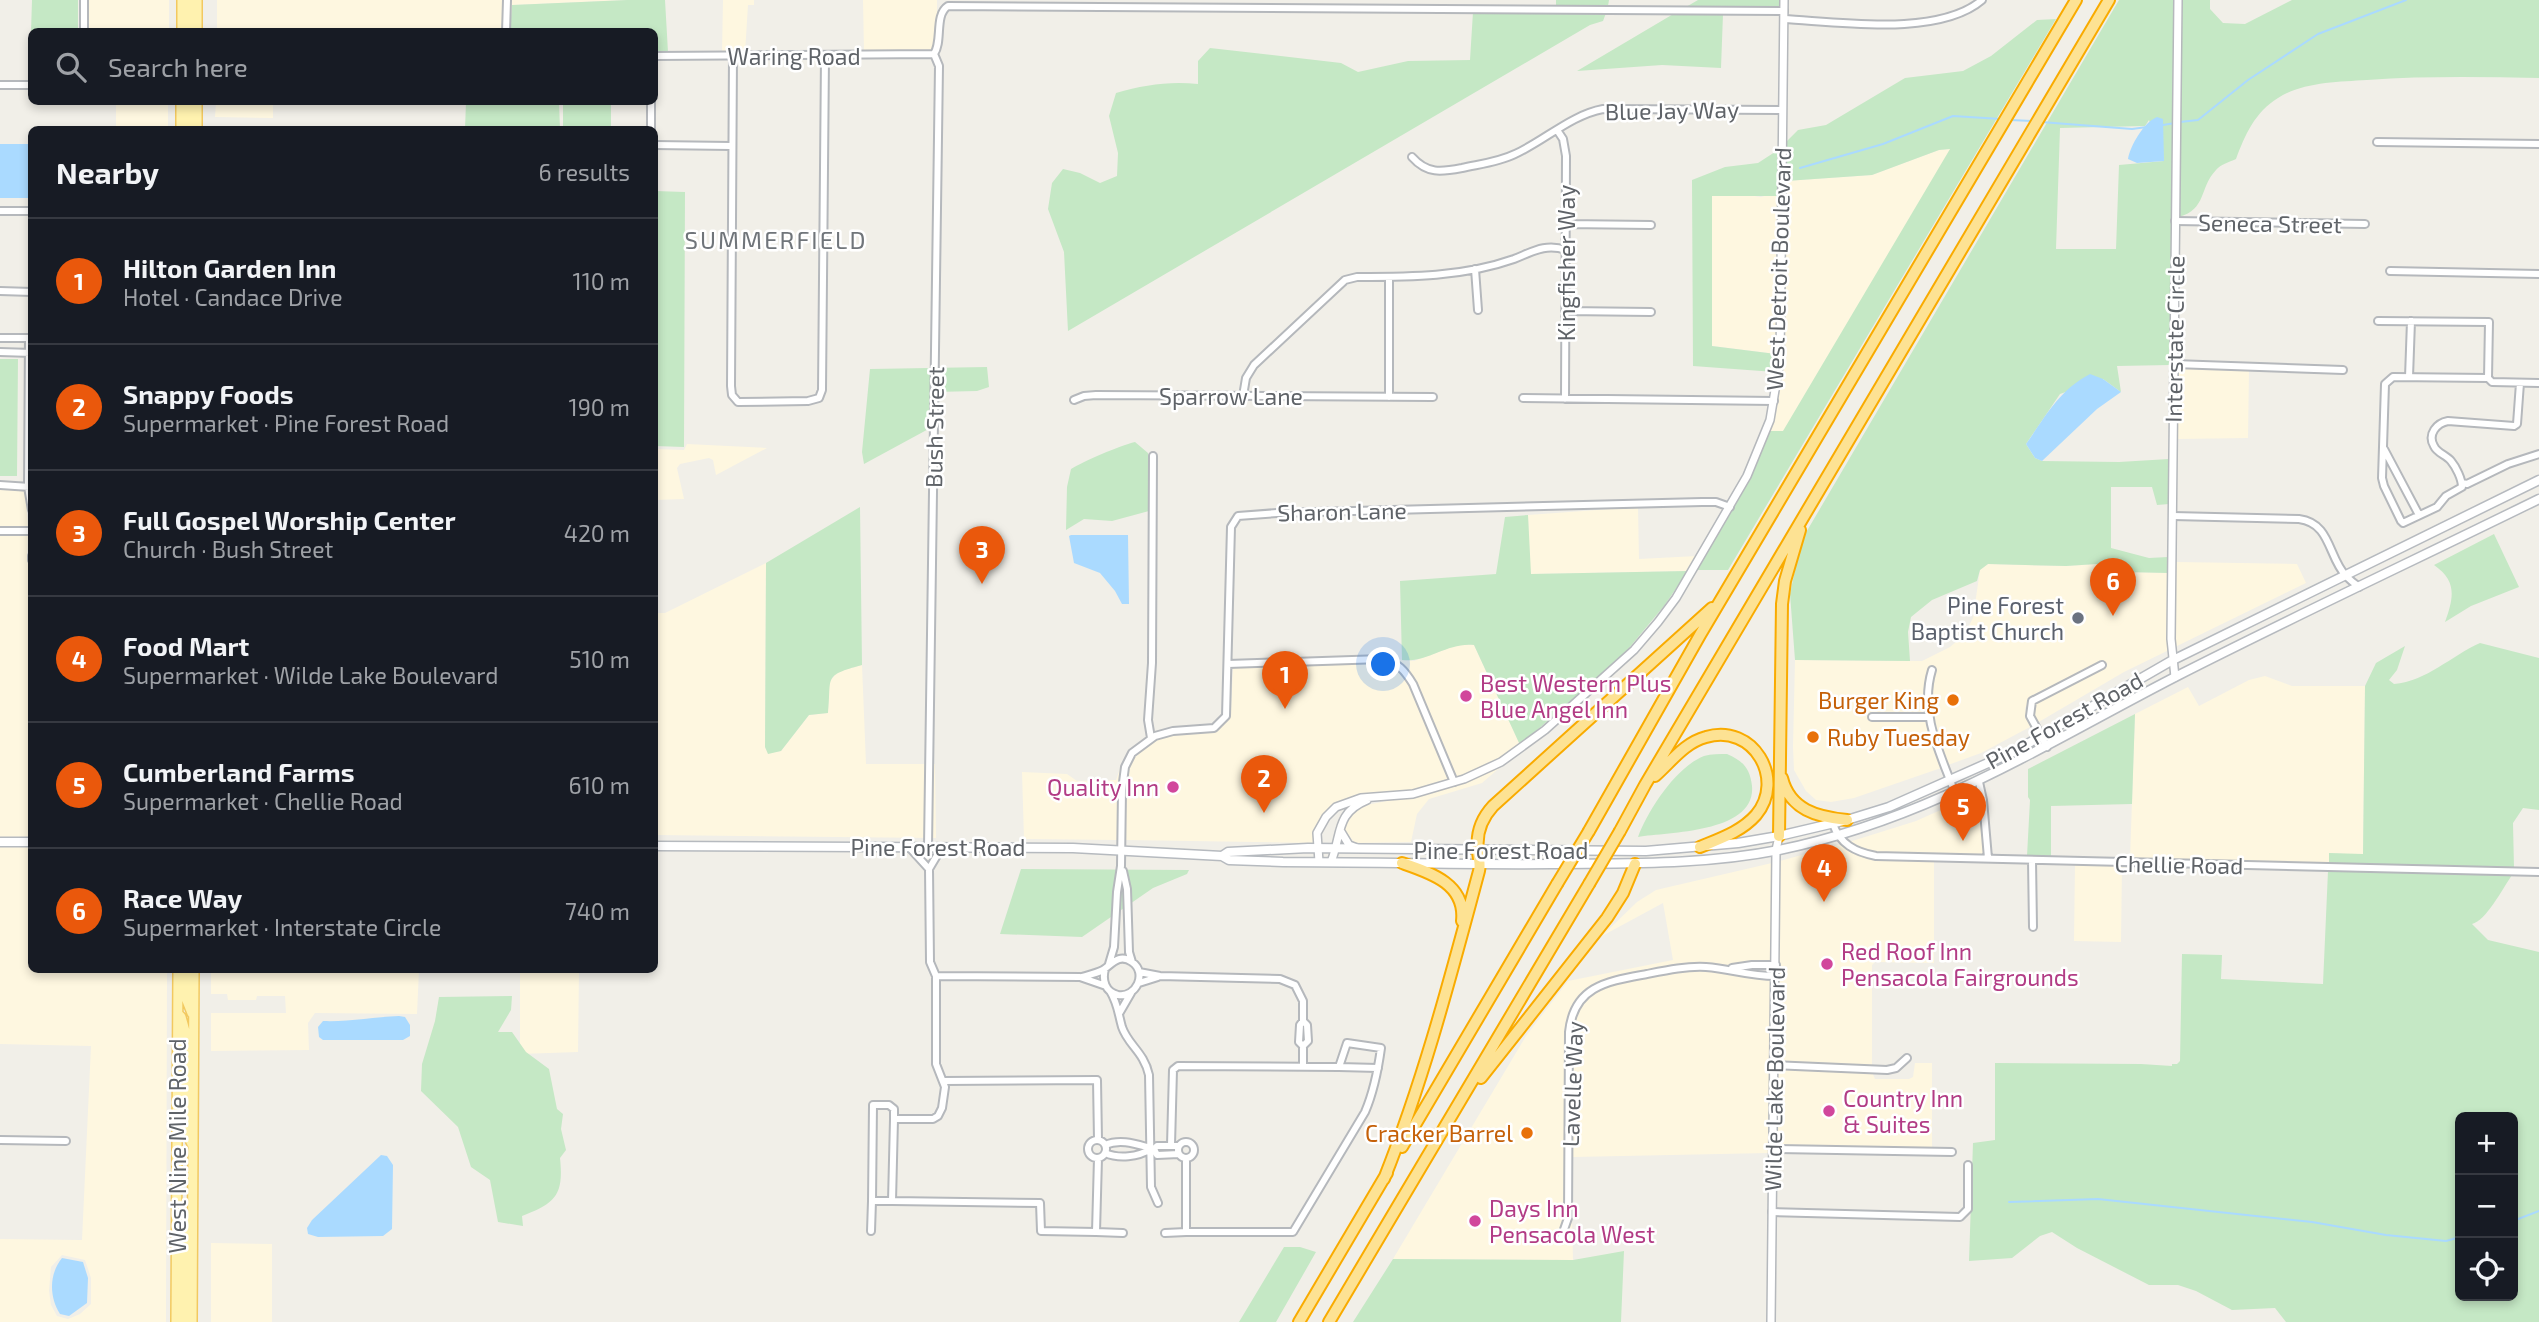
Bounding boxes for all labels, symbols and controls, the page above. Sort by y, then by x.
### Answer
search box [28,28,658,105]
street label: Waring Road [727,42,861,70]
icon: search [52,48,90,86]
text: Search here [108,51,248,82]
street label: Blue Jay Way [1605,95,1739,125]
street label: West Detroit Boulevard [1760,147,1796,391]
text: Nearby [56,154,159,190]
text: 6 results [539,158,630,186]
street label: Kingfisher Way [1552,185,1580,341]
street label: Seneca Street [2198,208,2342,238]
district label: SUMMERFIELD [685,225,867,254]
text: Hilton Garden Inn [123,252,337,283]
street label: Interstate Circle [2159,255,2189,423]
text: 1 [74,267,84,295]
text: 110 m [573,267,630,295]
text: Hotel · Candace Drive [123,283,343,311]
street label: Bush Street [919,366,949,488]
text: Snappy Foods [123,378,294,409]
street label: Sparrow Lane [1159,382,1303,410]
text: 2 [72,393,86,421]
text: 190 m [569,393,630,421]
text: Supermarket · Pine Forest Road [123,409,449,437]
street label: Sharon Lane [1277,496,1407,526]
text: Full Gospel Worship Center [123,504,456,535]
text: 3 [72,519,86,547]
text: 420 m [564,519,630,547]
pin: 3 [959,526,1005,584]
text: Church · Bush Street [123,535,333,563]
pin: 6 [2090,558,2136,616]
place label: Pine Forest Baptist Church [1911,591,2064,645]
marker: Pine Forest Baptist Church [2070,610,2086,626]
text: Food Mart [123,630,249,661]
text: 4 [72,645,86,673]
text: 510 m [569,645,630,673]
your location [1366,647,1400,681]
pin: 1 [1262,651,1308,709]
text: Supermarket · Wilde Lake Boulevard [123,661,499,689]
street label: Pine Forest Road [1981,665,2147,775]
place label: Best Western Plus Blue Angel Inn [1480,669,1671,723]
place label: Burger King [1818,686,1939,714]
marker: Best Western Plus Blue Angel Inn [1458,688,1474,704]
marker: Burger King [1945,692,1961,708]
place label: Ruby Tuesday [1827,723,1970,751]
marker: Ruby Tuesday [1805,729,1821,745]
pin: 2 [1241,755,1287,813]
text: Cumberland Farms [123,756,355,787]
text: 5 [73,771,85,799]
text: 610 m [569,771,630,799]
place label: Quality Inn [1047,773,1159,801]
marker: Quality Inn [1165,779,1181,795]
pin: 5 [1940,783,1986,841]
text: Supermarket · Chellie Road [123,787,403,815]
street label: Pine Forest Road [850,833,1026,861]
street label: Pine Forest Road [1413,836,1589,864]
pin: 4 [1801,844,1847,902]
street label: Chellie Road [2114,849,2244,879]
text: Race Way [123,882,242,913]
text: 6 [72,897,86,925]
text: 740 m [565,897,630,925]
text: Supermarket · Interstate Circle [123,913,441,941]
place label: Red Roof Inn Pensacola Fairgrounds [1841,937,2079,991]
marker: Red Roof Inn Pensacola Fairgrounds [1819,956,1835,972]
street label: Wilde Lake Boulevard [1758,966,1790,1192]
street label: Lavelle Way [1556,1021,1588,1147]
street label: West Nine Mile Road [163,1038,191,1254]
place label: Country Inn & Suites [1843,1084,1963,1138]
marker: Country Inn & Suites [1821,1103,1837,1119]
map controls [2455,1112,2518,1301]
button: + [2455,1112,2518,1175]
place label: Cracker Barrel [1365,1119,1513,1147]
marker: Cracker Barrel [1519,1125,1535,1141]
button: − [2455,1175,2518,1238]
place label: Days Inn Pensacola West [1489,1194,1655,1248]
marker: Days Inn Pensacola West [1467,1213,1483,1229]
button: locate [2455,1238,2518,1301]

